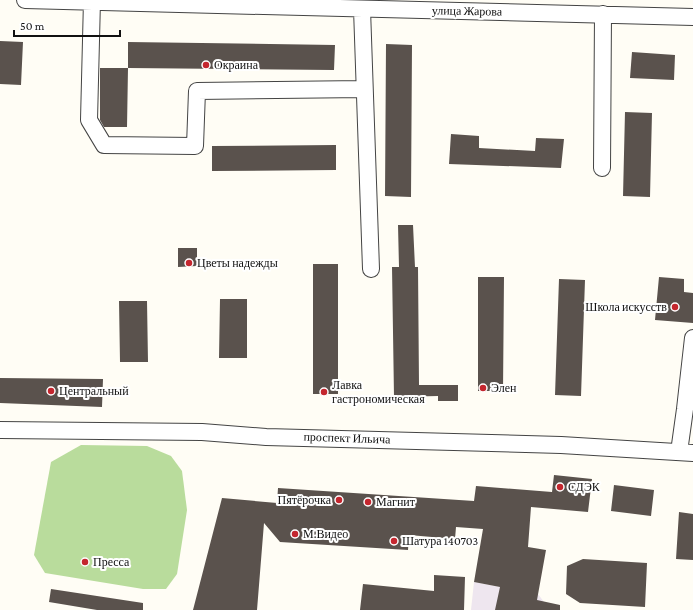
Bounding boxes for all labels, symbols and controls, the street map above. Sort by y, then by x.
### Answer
street label: улица Жарова [432,3,503,19]
scale bar [14,12,120,38]
text: 50 m [20,19,45,33]
place label: Окраина [214,58,259,72]
marker: Окраина [201,60,211,70]
place label: Цветы надежды [197,256,278,270]
marker: Цветы надежды [184,258,194,268]
place label: Школа искусств [585,300,667,314]
marker: Школа искусств [670,302,680,312]
place label: Лавка гастрономическая [332,378,425,406]
place label: Элен [491,381,517,395]
marker: Элен [478,383,488,393]
place label: Центральный [59,384,129,398]
marker: Центральный [46,386,56,396]
marker: Лавка гастрономическая [319,387,329,397]
street label: проспект Ильича [303,429,391,447]
place label: СДЭК [568,480,601,494]
marker: СДЭК [555,482,565,492]
place label: Пятёрочка [278,493,332,507]
marker: Пятёрочка [334,495,344,505]
place label: Магнит [376,495,416,509]
marker: Магнит [363,497,373,507]
place label: М.Видео [303,527,348,541]
marker: М.Видео [290,529,300,539]
place label: Шатура 140703 [402,534,478,548]
marker: Шатура 140703 [389,536,399,546]
place label: Пресса [93,555,130,569]
marker: Пресса [80,557,90,567]

